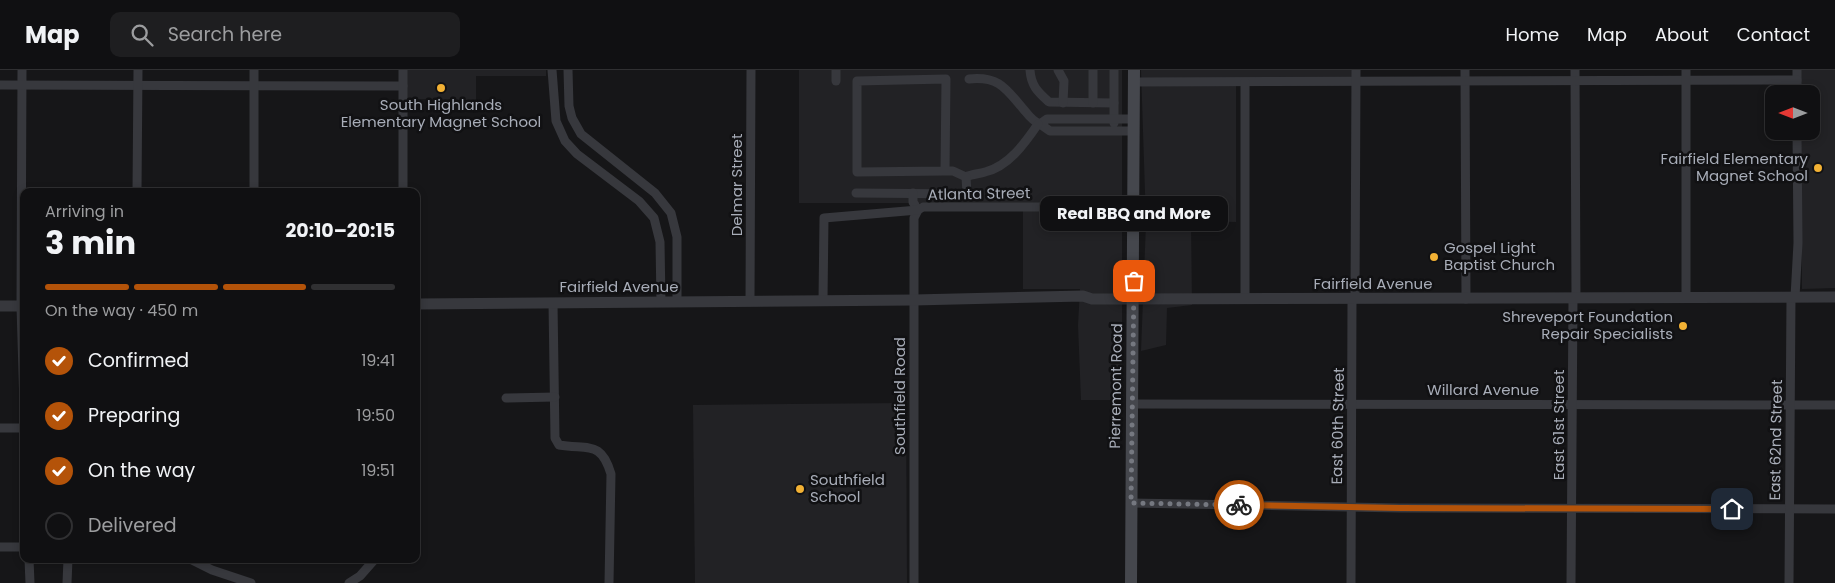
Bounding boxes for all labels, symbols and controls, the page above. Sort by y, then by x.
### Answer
search box [110,12,460,57]
text: Map [25,18,80,51]
icon: search [128,21,156,49]
text: Search here [168,21,282,48]
text: Home [1505,22,1559,47]
text: Map [1587,22,1627,47]
text: About [1655,22,1709,47]
text: Contact [1737,22,1810,47]
marker: South Highlands Elementary Magnet School [435,82,447,94]
north arrow [1765,85,1820,140]
map controls [1765,85,1820,140]
place label: South Highlands Elementary Magnet School [341,94,541,132]
street label: Delmar Street [726,134,747,236]
place label: Fairfield Elementary Magnet School [1661,148,1809,186]
marker: Fairfield Elementary Magnet School [1812,162,1824,174]
street label: Atlanta Street [928,182,1030,205]
callout: Real BBQ and More [1040,196,1228,231]
text: Arriving in [45,200,124,223]
text: Real BBQ and More [1057,202,1211,225]
text: 20:10–20:15 [286,217,395,244]
text: 3 min [45,220,136,265]
place label: Gospel Light Baptist Church [1444,237,1555,275]
marker: Gospel Light Baptist Church [1428,251,1440,263]
pin [1113,260,1155,302]
icon: bag [1120,267,1148,295]
street label: Fairfield Avenue [1313,273,1433,294]
street label: Fairfield Avenue [559,276,679,297]
text: On the way · 450 m [45,299,198,322]
place label: Shreveport Foundation Repair Specialists [1502,306,1673,344]
marker: Shreveport Foundation Repair Specialists [1677,320,1689,332]
street label: Pierremont Road [1104,323,1127,449]
street label: Southfield Road [889,337,910,455]
icon: check [45,347,73,375]
text: Confirmed [88,347,189,374]
text: 19:41 [361,349,395,372]
street label: East 60th Street [1326,367,1349,485]
street label: East 61st Street [1548,370,1569,480]
street label: Willard Avenue [1427,379,1539,400]
street label: East 62nd Street [1764,379,1787,501]
icon: check [45,402,73,430]
text: Preparing [88,402,180,429]
text: 19:50 [356,404,395,427]
icon: check [45,457,73,485]
text: On the way [88,457,195,484]
text: 19:51 [361,459,395,482]
place label: Southfield School [810,469,885,507]
courier [1214,480,1264,530]
marker: Southfield School [794,483,806,495]
pin [1711,488,1753,530]
icon: bike [1225,491,1253,519]
icon: home [1718,495,1746,523]
text: Delivered [88,512,177,539]

